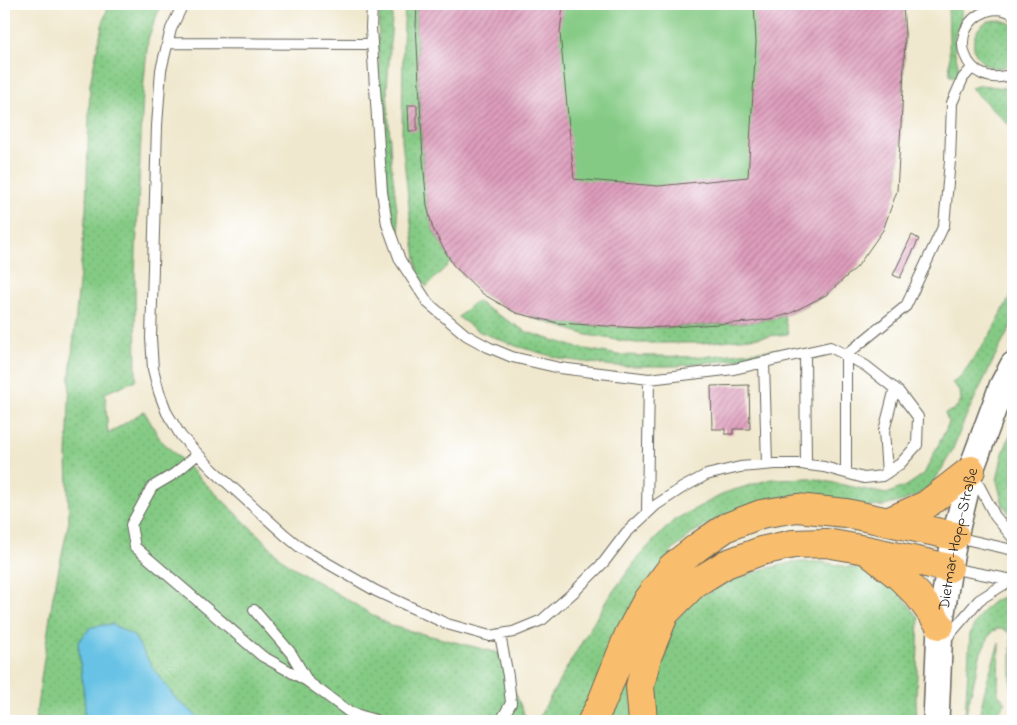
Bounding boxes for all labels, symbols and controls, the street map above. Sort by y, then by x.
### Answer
street label: Dietmar-Hopp-Straße [932,465,985,613]

